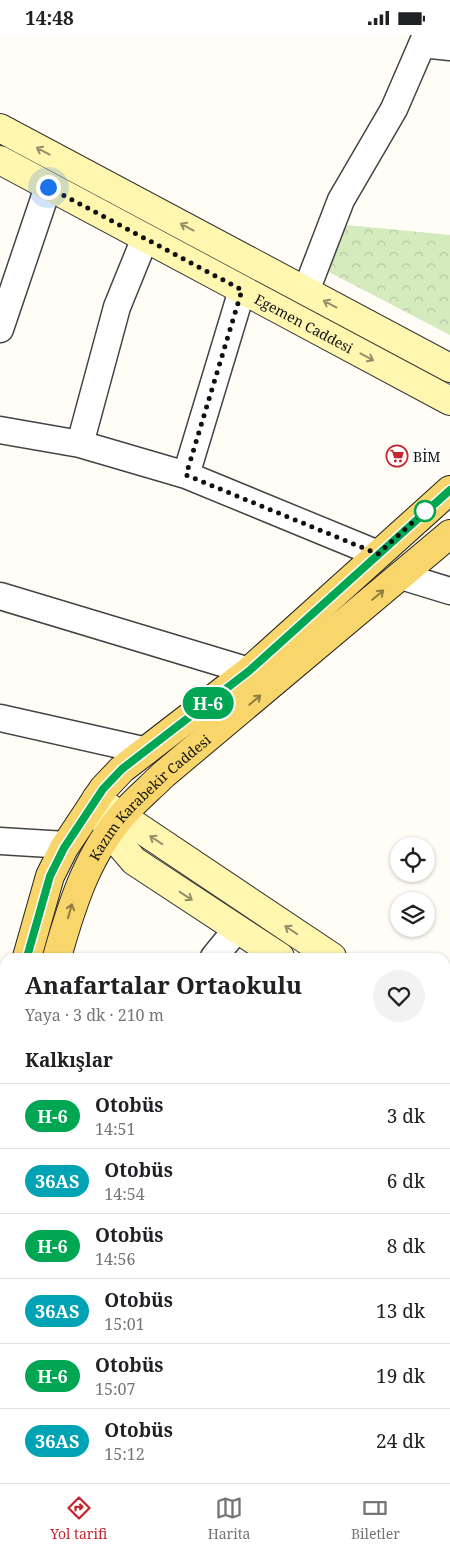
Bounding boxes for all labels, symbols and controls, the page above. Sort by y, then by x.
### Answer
text: 14:48 [25,5,74,31]
one-way arrow [36,146,51,156]
your location [36,175,61,200]
one-way arrow [180,222,194,232]
street label: Egemen Caddesi [252,289,357,357]
one-way arrow [323,299,338,308]
one-way arrow [359,353,374,362]
supermarket icon: BİM [385,444,409,468]
place label: BİM [413,447,440,466]
unlabelled marker [414,500,436,522]
one-way arrow [372,589,385,600]
line badge: H-6 [179,687,237,719]
text: H-6 [193,691,223,715]
one-way arrow [248,694,261,705]
street label: Kazım Karabekir Caddesi [84,729,215,864]
one-way arrow [150,835,164,845]
map controls [390,837,435,937]
button: locate [390,837,435,882]
one-way arrow [178,891,192,901]
button: layers [390,892,435,937]
one-way arrow [66,903,76,919]
one-way arrow [285,925,299,935]
text: Anafartalar Ortaokulu [25,968,302,1001]
button: heart [373,970,425,1022]
text: Yaya · 3 dk · 210 m [25,1004,164,1026]
text: Kalkışlar [25,1047,113,1073]
text: Otobüs [95,1092,163,1118]
text: 3 dk [387,1103,425,1129]
text: H-6 [37,1104,68,1128]
text: 14:51 [95,1118,135,1140]
text: Otobüs [104,1157,173,1183]
text: 6 dk [387,1168,425,1194]
text: 36AS [35,1169,79,1193]
text: 14:54 [104,1183,145,1205]
text: Otobüs [95,1222,163,1248]
text: 8 dk [387,1233,425,1259]
text: H-6 [37,1234,68,1258]
text: 14:56 [95,1248,135,1270]
text: Otobüs [104,1287,173,1313]
text: 13 dk [376,1298,425,1324]
text: 36AS [35,1299,79,1323]
text: 15:01 [104,1313,145,1335]
text: Otobüs [95,1352,163,1378]
text: 19 dk [376,1363,425,1389]
text: H-6 [37,1364,68,1388]
text: 15:07 [95,1378,135,1400]
text: Otobüs [104,1417,173,1443]
text: 24 dk [376,1428,425,1454]
text: 36AS [35,1429,79,1453]
text: 15:12 [104,1443,145,1465]
tab: Yol tarifi [50,1494,107,1543]
tab: Harita [208,1494,251,1543]
tab: Biletler [351,1494,400,1543]

